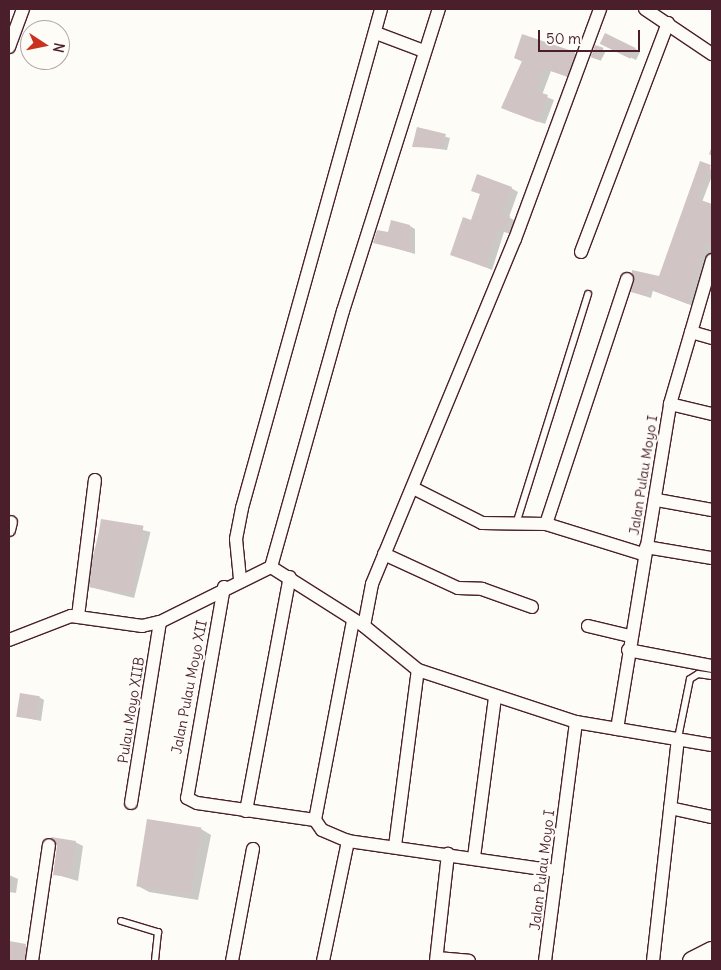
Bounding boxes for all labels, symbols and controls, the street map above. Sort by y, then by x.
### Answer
north arrow [20,20,70,70]
scale bar [541,20,644,52]
text: 50 m [546,29,581,48]
text: N [49,41,69,54]
street label: Jalan Pulau Moyo I [625,414,661,536]
street label: Jalan Pulau Moyo XII [168,619,210,755]
street label: Pulau Moyo XIIB [114,656,148,764]
street label: Jalan Pulau Moyo I [526,809,558,931]

